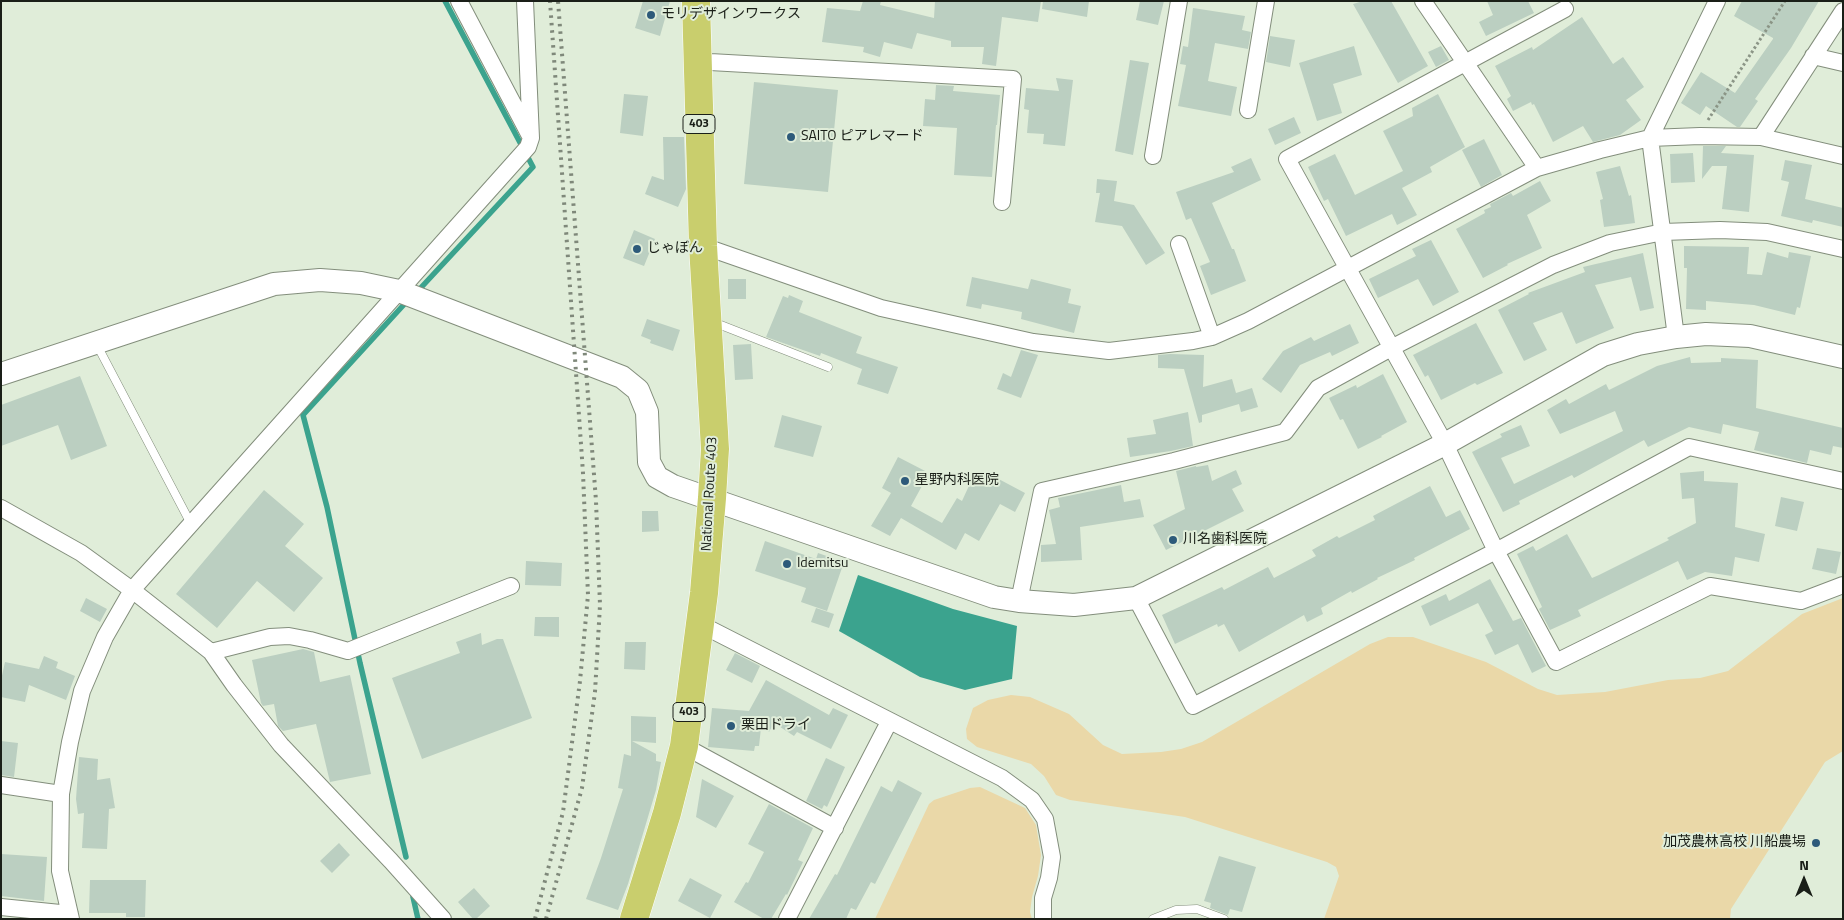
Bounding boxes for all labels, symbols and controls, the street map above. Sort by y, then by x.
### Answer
place label: モリデザインワークス [661,7,801,23]
marker: モリデザインワークス [645,9,657,21]
road number: 403 [683,115,715,134]
place label: SAITO ピアレマード [801,129,924,145]
marker: SAITO ピアレマード [785,131,797,143]
place label: じゃぼん [647,241,703,257]
marker: じゃぼん [631,243,643,255]
street label: National Route 403 [699,436,721,552]
place label: 星野内科医院 [915,473,999,489]
marker: 星野内科医院 [899,475,911,487]
place label: 川名歯科医院 [1183,532,1267,548]
marker: 川名歯科医院 [1167,534,1179,546]
place label: Idemitsu [797,556,848,572]
marker: Idemitsu [781,558,793,570]
road number: 403 [673,702,705,722]
place label: 栗田ドライ [741,718,811,734]
marker: 栗田ドライ [725,720,737,732]
place label: 加茂農林高校 川船農場 [1663,835,1806,851]
marker: 加茂農林高校 川船農場 [1810,837,1822,849]
text: N [1799,854,1809,875]
north arrow [1779,855,1829,905]

